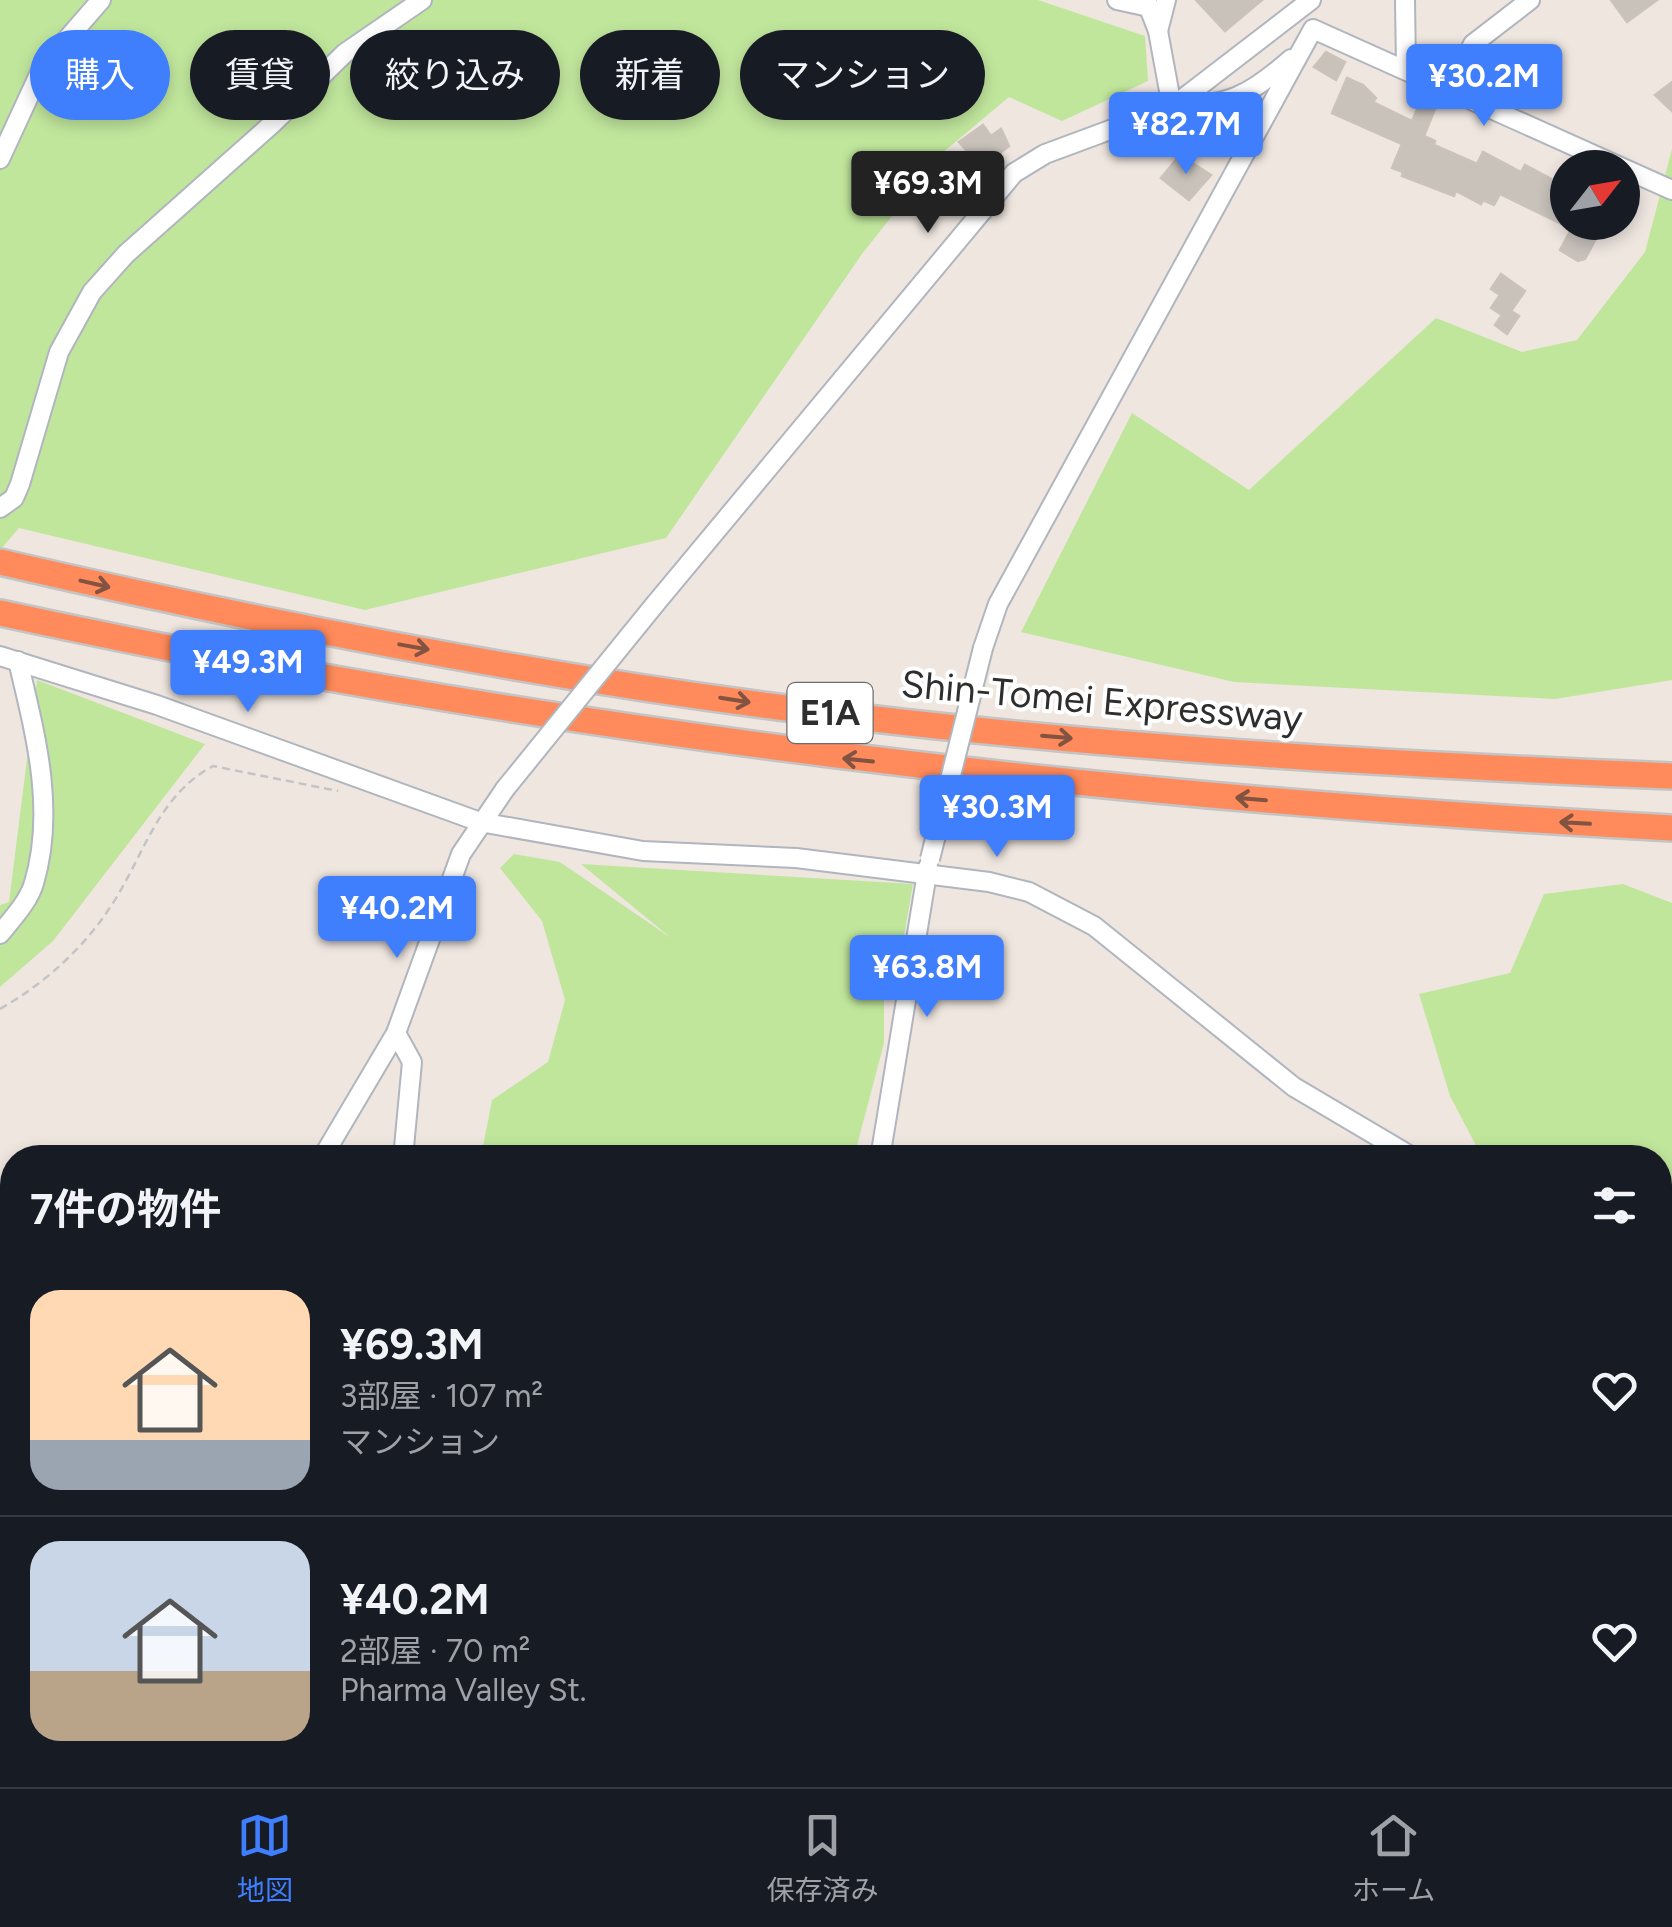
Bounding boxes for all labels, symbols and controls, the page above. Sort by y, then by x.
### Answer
chip: 購入 [30,30,170,120]
chip: 賃貸 [190,30,330,120]
chip: 絞り込み [350,30,560,120]
chip: 新着 [580,30,720,120]
chip: マンション [740,30,985,120]
pin: ¥30.2M [1403,44,1565,129]
text: ¥30.2M [1428,57,1540,95]
pin: ¥82.7M [1105,92,1267,177]
text: ¥82.7M [1131,105,1241,143]
north arrow [1550,150,1640,240]
map controls [1550,150,1640,240]
pin: ¥69.3M [847,151,1009,236]
text: ¥69.3M [873,164,983,202]
one-way arrow [78,576,110,594]
pin: ¥49.3M [167,630,329,715]
one-way arrow [397,638,430,657]
text: ¥49.3M [192,643,304,681]
street label: Shin-Tomei Expressway [899,661,1305,741]
road number: E1A [788,683,872,743]
one-way arrow [718,691,750,709]
one-way arrow [1041,727,1073,746]
one-way arrow [842,750,874,769]
pin: ¥30.3M [916,775,1078,860]
text: ¥30.3M [942,788,1052,826]
one-way arrow [1235,790,1267,809]
one-way arrow [1559,813,1591,832]
pin: ¥40.2M [316,876,478,961]
text: ¥40.2M [340,889,454,927]
pin: ¥63.8M [846,935,1008,1020]
text: ¥63.8M [872,948,982,986]
icon: filters [1587,1178,1642,1233]
text: 7件の物件 [30,1184,221,1235]
text: ¥69.3M [340,1319,484,1370]
icon: home [110,1330,230,1450]
icon: heart [1587,1363,1642,1418]
text: 3部屋 · 107 m² [340,1377,543,1415]
text: マンション [340,1423,500,1461]
text: ¥40.2M [340,1574,490,1625]
icon: home [110,1581,230,1701]
icon: heart [1587,1614,1642,1669]
text: 2部屋 · 70 m² [340,1632,530,1670]
text: Pharma Valley St. [340,1671,586,1709]
tab: 地図 [237,1808,293,1908]
tab: 保存済み [766,1808,878,1908]
tab: ホーム [1352,1808,1435,1908]

